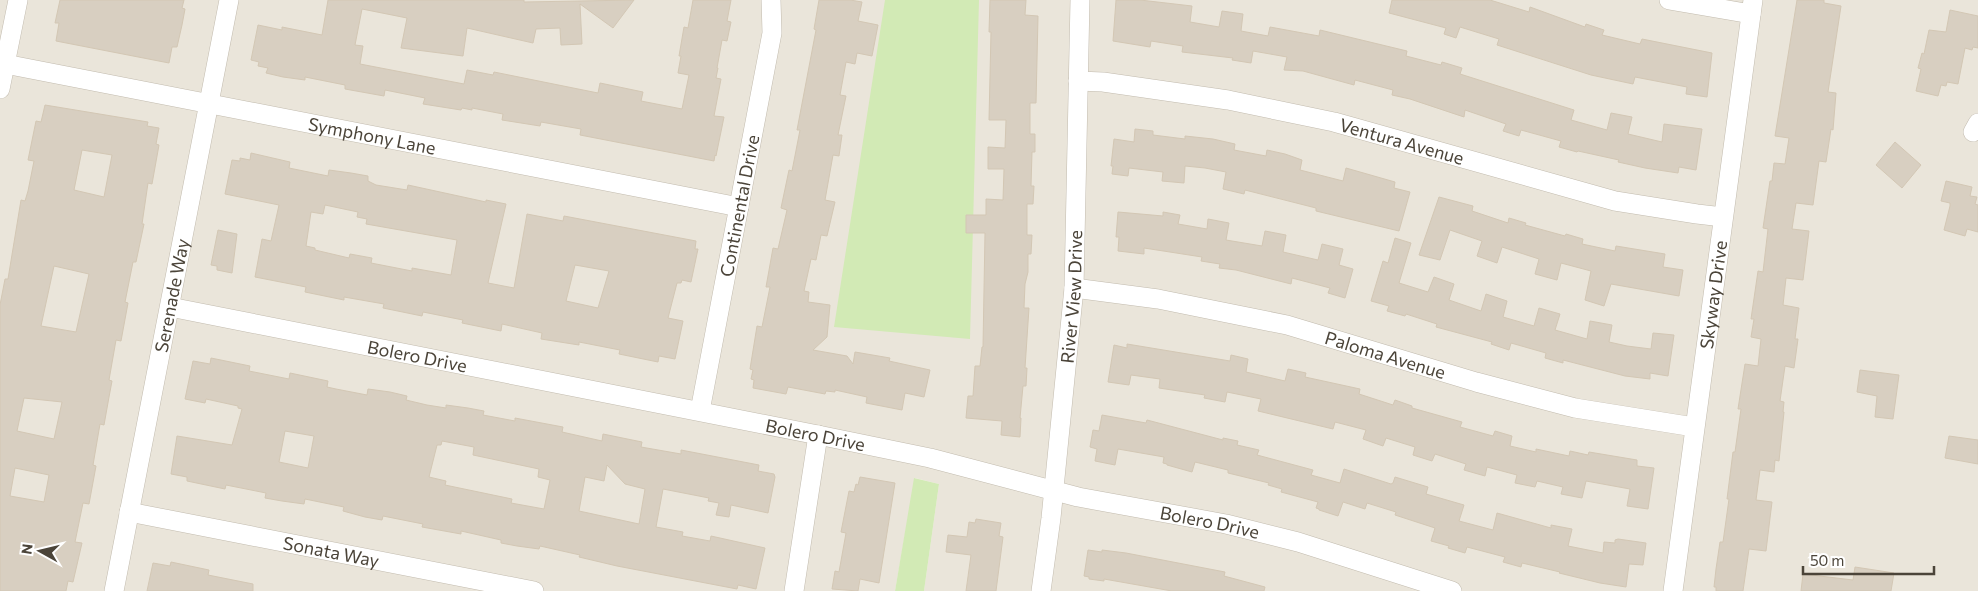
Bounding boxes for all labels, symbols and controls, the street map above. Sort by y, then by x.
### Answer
street label: Symphony Lane [306,112,438,159]
street label: Ventura Avenue [1337,113,1467,169]
street label: Continental Drive [715,133,763,278]
street label: River View Drive [1056,230,1086,364]
street label: Serenade Way [150,237,193,354]
street label: Skyway Drive [1695,239,1731,350]
street label: Paloma Avenue [1322,326,1448,383]
street label: Bolero Drive [365,335,469,376]
street label: Bolero Drive [764,414,867,455]
street label: Bolero Drive [1158,501,1262,543]
north arrow [15,526,65,576]
street label: Sonata Way [281,531,381,572]
text: N [17,543,36,556]
scale bar [1803,544,1934,576]
text: 50 m [1810,551,1844,569]

